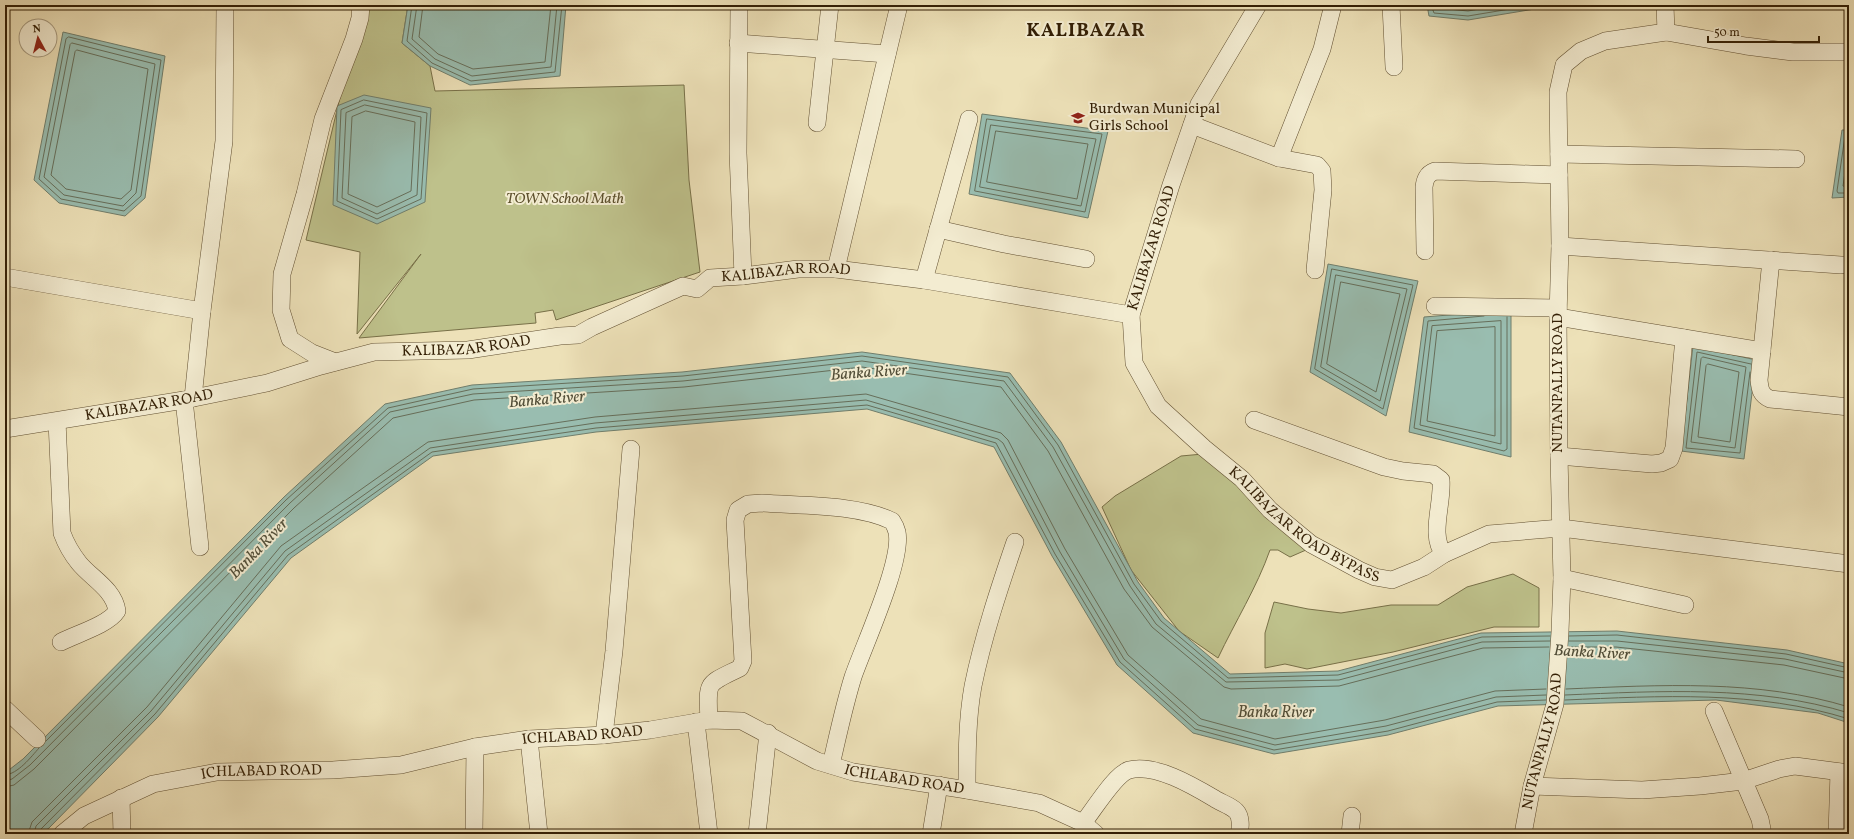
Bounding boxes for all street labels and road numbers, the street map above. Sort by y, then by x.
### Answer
street label: KALIBAZAR ROAD [1122,183,1181,313]
street label: KALIBAZAR ROAD [721,259,852,288]
street label: NUTANPALLY ROAD [1548,313,1569,453]
street label: KALIBAZAR ROAD [401,330,532,362]
street label: KALIBAZAR ROAD [83,384,215,426]
street label: KALIBAZAR ROAD BYPASS [1224,462,1381,588]
street label: NUTANPALLY ROAD [1517,672,1568,811]
street label: ICHLABAD ROAD [520,720,644,750]
street label: ICHLABAD ROAD [841,759,966,800]
street label: ICHLABAD ROAD [199,760,322,785]

